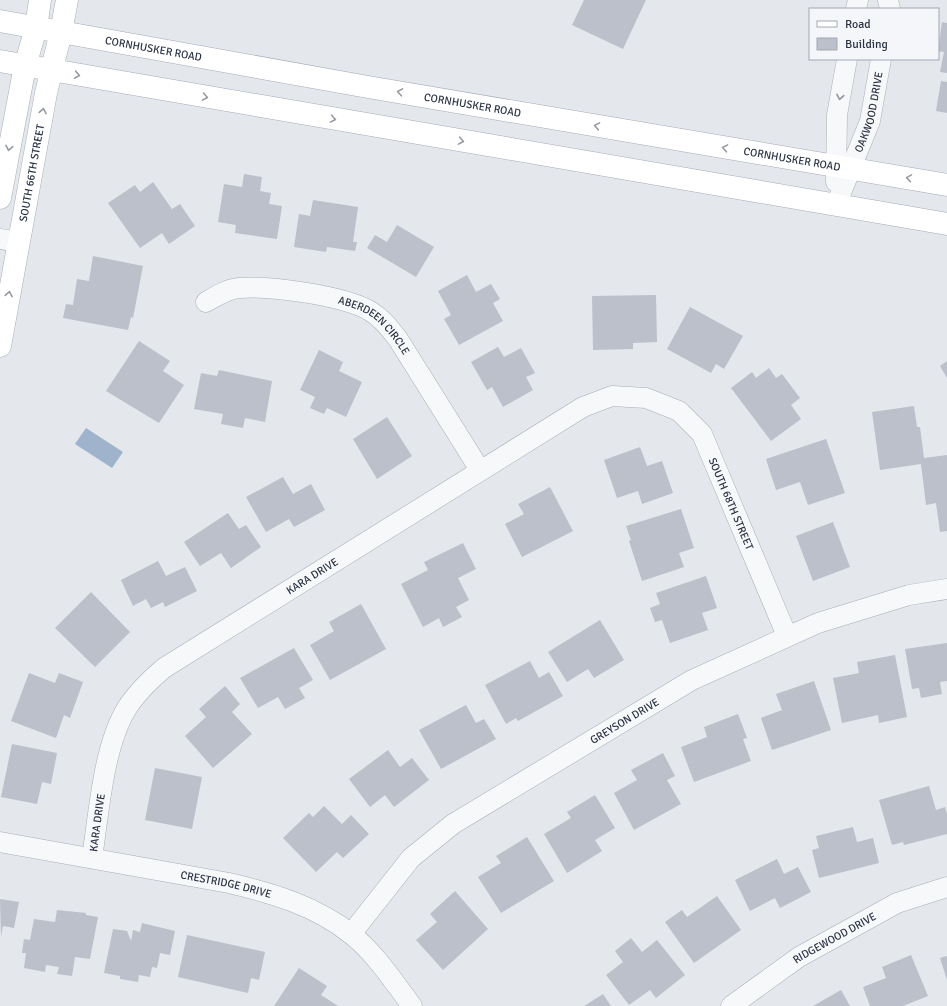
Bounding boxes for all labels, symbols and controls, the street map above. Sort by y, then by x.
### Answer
legend [809,8,939,60]
text: Road [845,17,871,32]
street label: CORNHUSKER ROAD [104,34,203,64]
text: Building [845,37,888,52]
one-way arrow [74,70,80,79]
street label: OAKWOOD DRIVE [852,71,886,154]
one-way arrow [397,88,403,97]
street label: CORNHUSKER ROAD [423,91,522,120]
one-way arrow [202,92,208,101]
one-way arrow [836,94,845,100]
one-way arrow [38,108,46,114]
one-way arrow [330,114,336,123]
one-way arrow [594,122,600,131]
street label: SOUTH 66TH STREET [17,123,47,223]
one-way arrow [458,136,464,144]
one-way arrow [722,144,728,153]
one-way arrow [6,145,14,151]
street label: CORNHUSKER ROAD [743,145,841,174]
one-way arrow [905,174,912,183]
one-way arrow [5,291,13,297]
street label: ABERDEEN CIRCLE [337,294,412,357]
street label: SOUTH 68TH STREET [706,456,756,552]
street label: KARA DRIVE [284,555,341,597]
street label: GREYSON DRIVE [588,695,661,747]
street label: KARA DRIVE [87,793,108,853]
street label: CRESTRIDGE DRIVE [179,868,273,901]
street label: RIDGEWOOD DRIVE [790,910,878,966]

